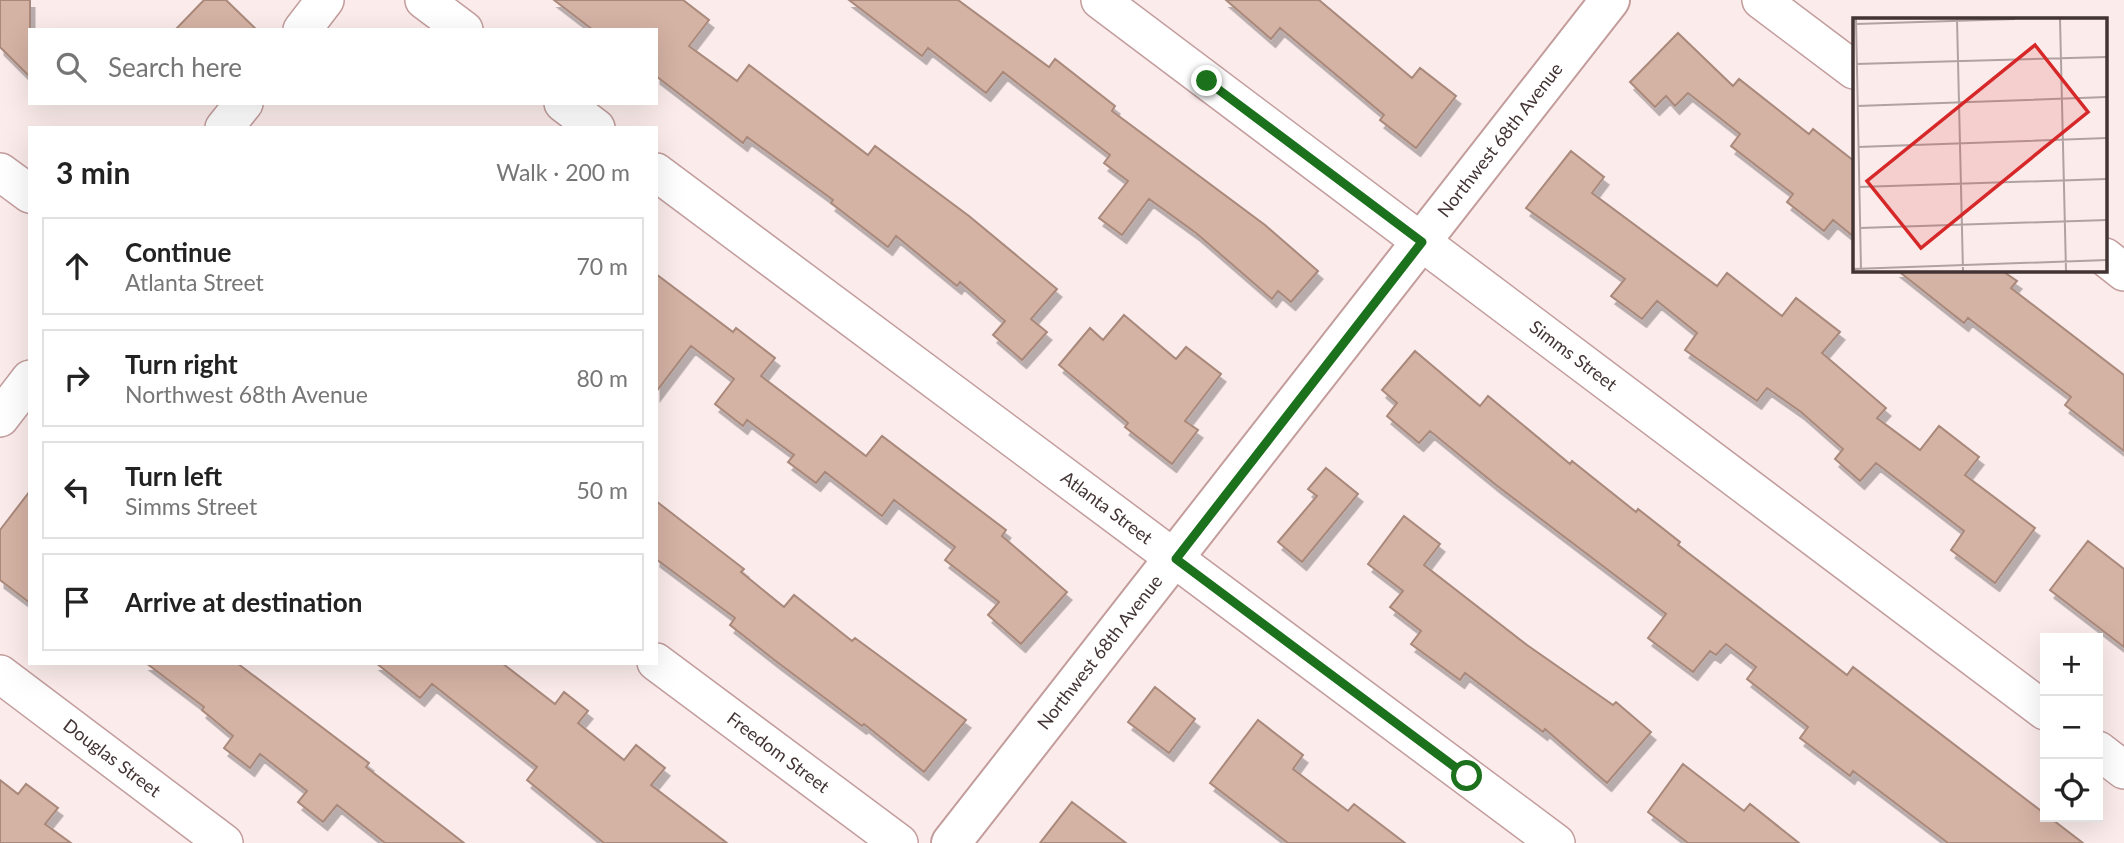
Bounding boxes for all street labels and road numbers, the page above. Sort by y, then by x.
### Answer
street label: Northwest 68th Avenue [1432,58,1567,221]
street label: Simms Street [1526,315,1622,395]
street label: Atlanta Street [1057,466,1158,549]
street label: Northwest 68th Avenue [1032,570,1166,733]
street label: Freedom Street [723,707,834,798]
street label: Douglas Street [59,714,166,802]

